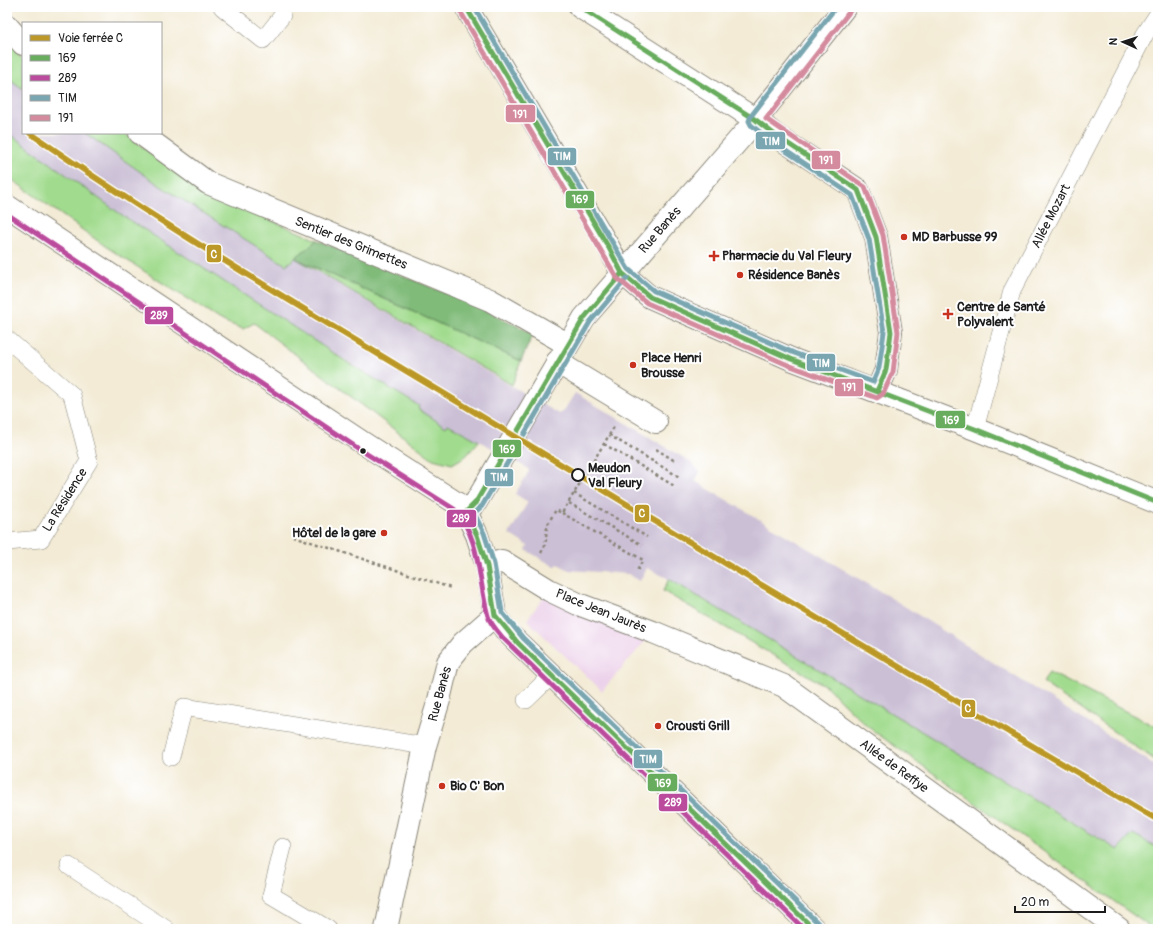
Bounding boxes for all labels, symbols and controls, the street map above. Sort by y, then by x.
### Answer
legend [22,22,162,134]
north arrow [1103,22,1143,62]
text: Voie ferrée C [58,31,123,46]
text: N [1107,37,1120,46]
text: 169 [58,51,76,66]
text: 289 [58,71,77,86]
text: TIM [58,91,77,106]
line badge: 191 [505,104,536,123]
text: 191 [513,108,527,121]
text: 191 [58,111,74,126]
line badge: TIM [755,131,786,150]
text: TIM [761,135,780,148]
line badge: TIM [547,147,577,166]
text: TIM [552,150,571,163]
line badge: 191 [811,150,841,170]
text: 191 [819,154,833,167]
street label: Allée Mozart [1028,181,1074,251]
line badge: 169 [565,190,595,209]
text: 169 [572,193,589,206]
street label: Rue Banès [635,203,685,257]
street label: Sentier des Grimettes [292,213,410,273]
place label: MD Barbusse 99 [912,229,998,245]
marker: MD Barbusse 99 [899,232,909,242]
line badge: C [206,244,222,263]
text: C [211,248,218,261]
place label: Pharmacie du Val Fleury [722,248,852,264]
marker: Pharmacie du Val Fleury [709,251,719,261]
place label: Résidence Banès [748,267,840,283]
marker: Résidence Banès [735,270,745,280]
place label: Centre de Santé Polyvalent [957,299,1046,330]
line badge: 289 [144,306,174,325]
marker: Centre de Santé Polyvalent [942,308,954,320]
text: 289 [150,309,168,322]
place label: Place Henri Brousse [641,350,702,381]
line badge: TIM [806,353,836,372]
text: TIM [811,357,830,370]
marker: Place Henri Brousse [628,360,638,370]
line badge: 191 [834,378,864,397]
text: 191 [842,381,856,394]
line badge: 169 [935,410,966,429]
text: 169 [943,414,960,427]
line badge: 169 [492,439,522,458]
text: 169 [499,443,516,456]
unlabelled marker [358,446,368,456]
place label: Meudon Val Fleury [588,460,642,491]
street label: La Résidence [39,465,91,535]
line badge: TIM [484,468,514,487]
marker: Meudon Val Fleury [571,468,585,482]
text: TIM [489,471,508,484]
line badge: C [634,504,650,523]
text: C [639,507,646,520]
line badge: 289 [446,509,477,528]
text: 289 [452,512,470,525]
place label: Hôtel de la gare [292,525,377,541]
marker: Hôtel de la gare [379,528,389,538]
street label: Place Jean Jaurès [553,585,649,637]
street label: Rue Banès [425,665,455,723]
line badge: C [961,699,976,718]
text: C [965,702,972,715]
place label: Crousti Grill [666,718,730,734]
marker: Crousti Grill [653,721,663,731]
street label: Allée de Reffye [857,736,932,797]
line badge: TIM [633,749,663,769]
text: TIM [638,753,657,766]
line badge: 169 [647,773,678,792]
text: 169 [655,777,672,790]
place label: Bio C' Bon [450,778,505,794]
marker: Bio C' Bon [437,781,447,791]
line badge: 289 [658,793,688,812]
text: 289 [664,796,682,809]
scale bar [1015,888,1105,914]
text: 20 m [1021,895,1050,910]

